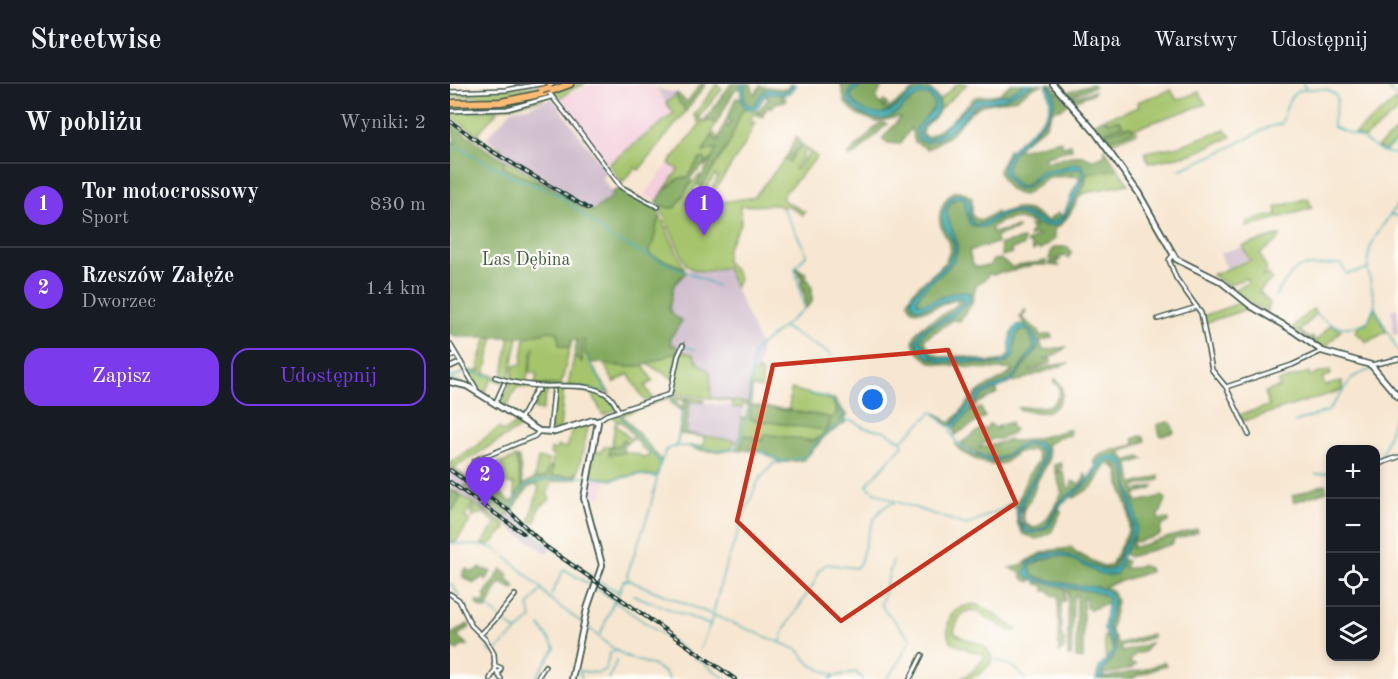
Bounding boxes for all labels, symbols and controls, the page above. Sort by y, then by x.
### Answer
text: Streetwise [30,27,162,55]
text: Mapa [1072,30,1121,51]
text: Warstwy [1154,30,1238,51]
text: Udostępnij [1271,30,1368,51]
text: W pobliżu [24,110,142,136]
text: Wyniki: 2 [339,113,426,133]
text: Tor motocrossowy [81,181,259,203]
pin: 1 [684,186,724,236]
text: 1 [38,195,49,215]
text: 830 m [370,195,426,215]
text: Sport [81,208,129,228]
park label: Las Dębina [482,251,571,269]
text: Rzeszów Załęże [81,265,234,287]
text: 2 [38,279,49,299]
text: 1.4 km [365,279,426,299]
text: Dworzec [81,292,156,312]
button: Zapisz [24,348,219,406]
button: Udostępnij [231,348,426,406]
your location [858,385,887,414]
map controls [1326,445,1380,661]
button: + [1326,445,1380,499]
pin: 2 [465,458,504,507]
button: − [1326,499,1380,553]
button: locate [1326,553,1380,607]
button: layers [1326,607,1380,661]

